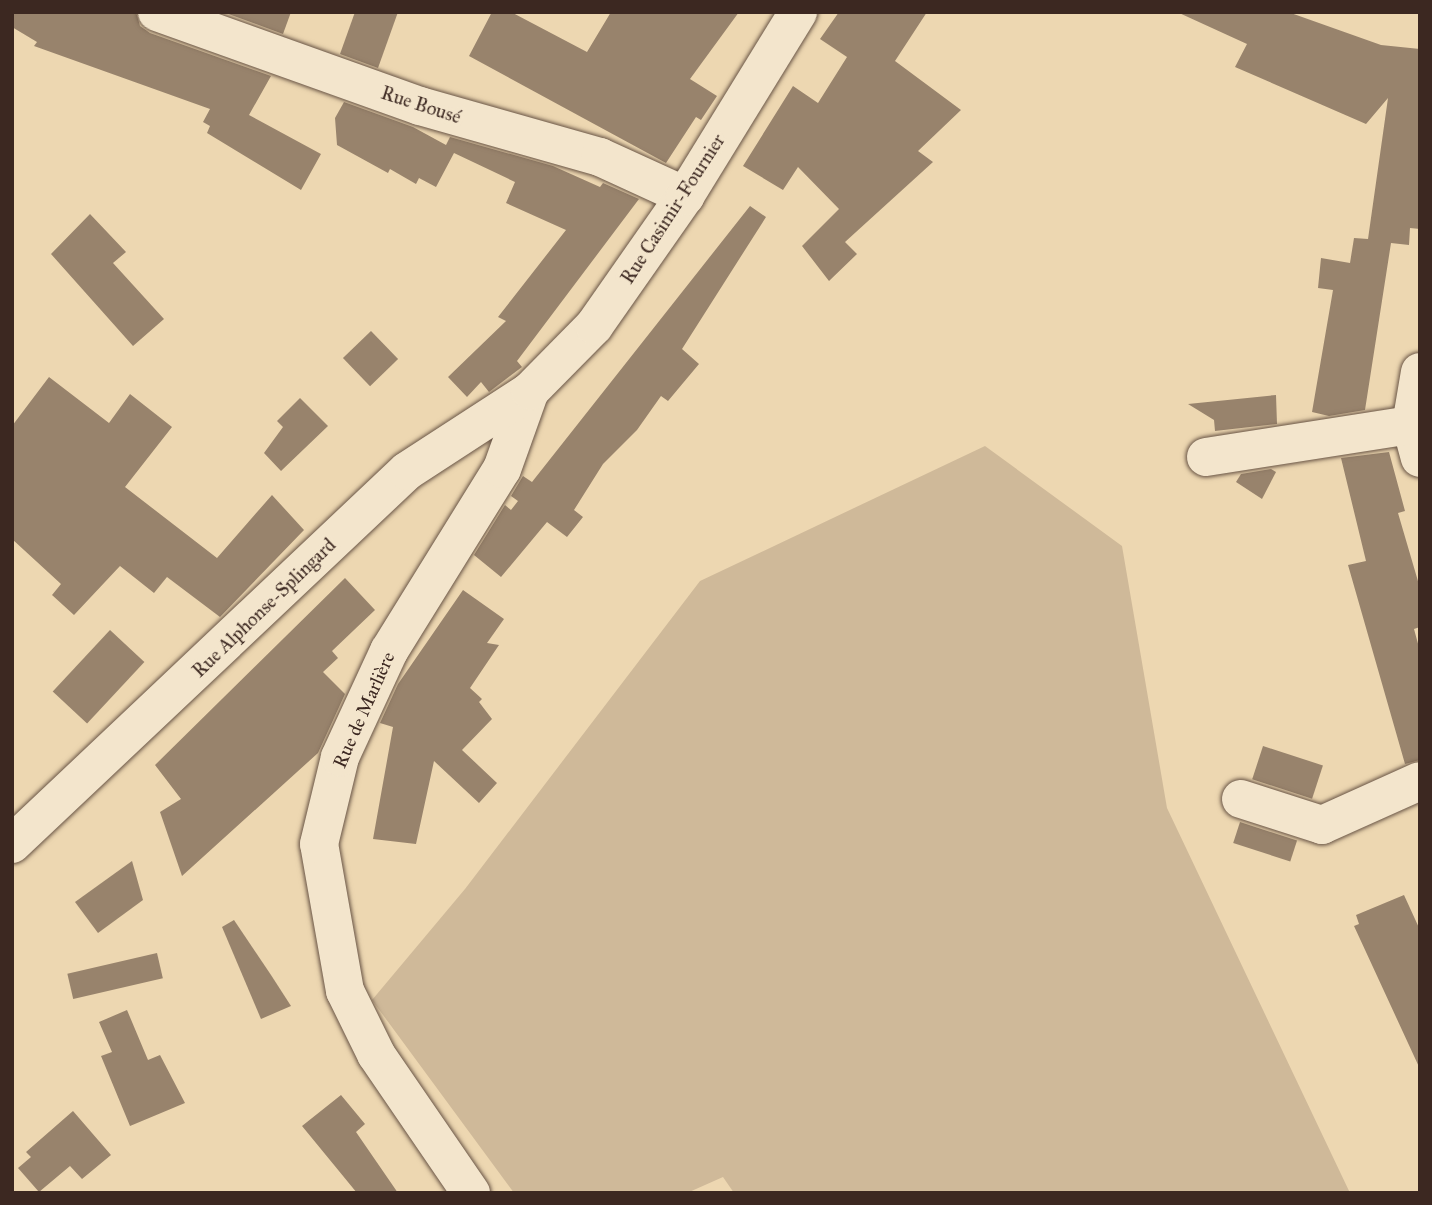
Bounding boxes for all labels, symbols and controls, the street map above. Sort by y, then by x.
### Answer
street label: Rue Bousé [378,81,464,129]
street label: Rue Casimir-Fournier [616,130,730,288]
street label: Rue Alphonse-Splingard [188,534,340,682]
street label: Rue de Marlière [328,648,400,772]

